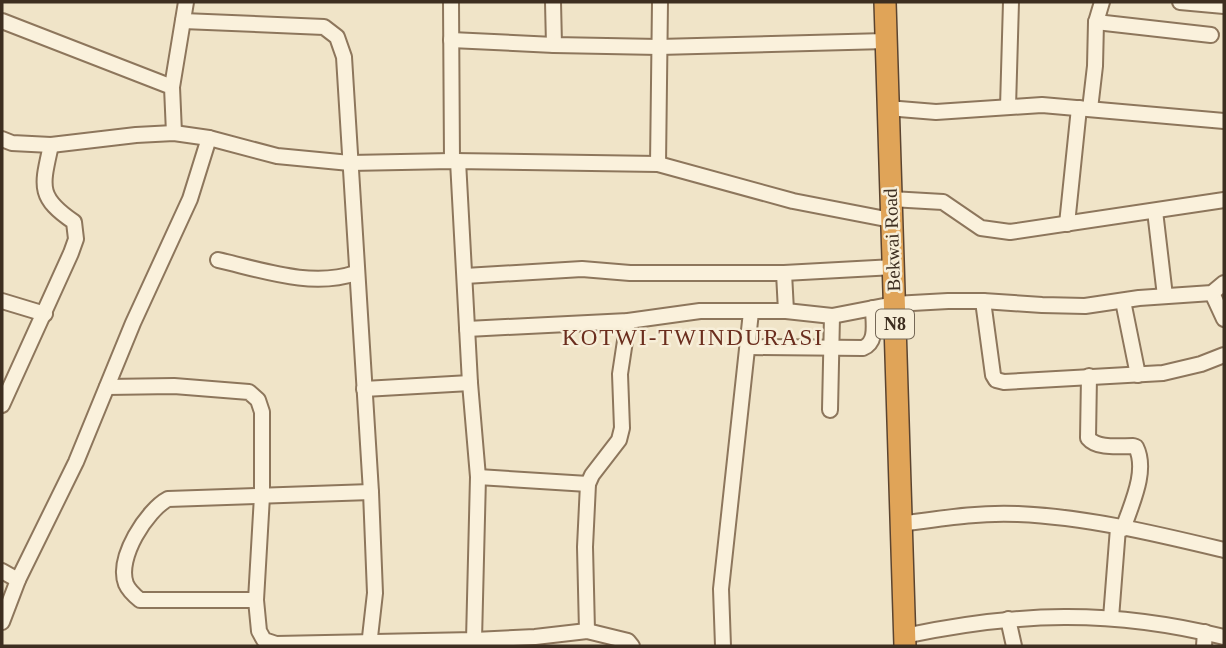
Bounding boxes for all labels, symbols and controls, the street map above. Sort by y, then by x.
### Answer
street label: Bekwai Road [880,188,904,292]
road number: N8 [876,310,914,338]
district label: KOTWI-TWINDURASI [562,325,824,350]

